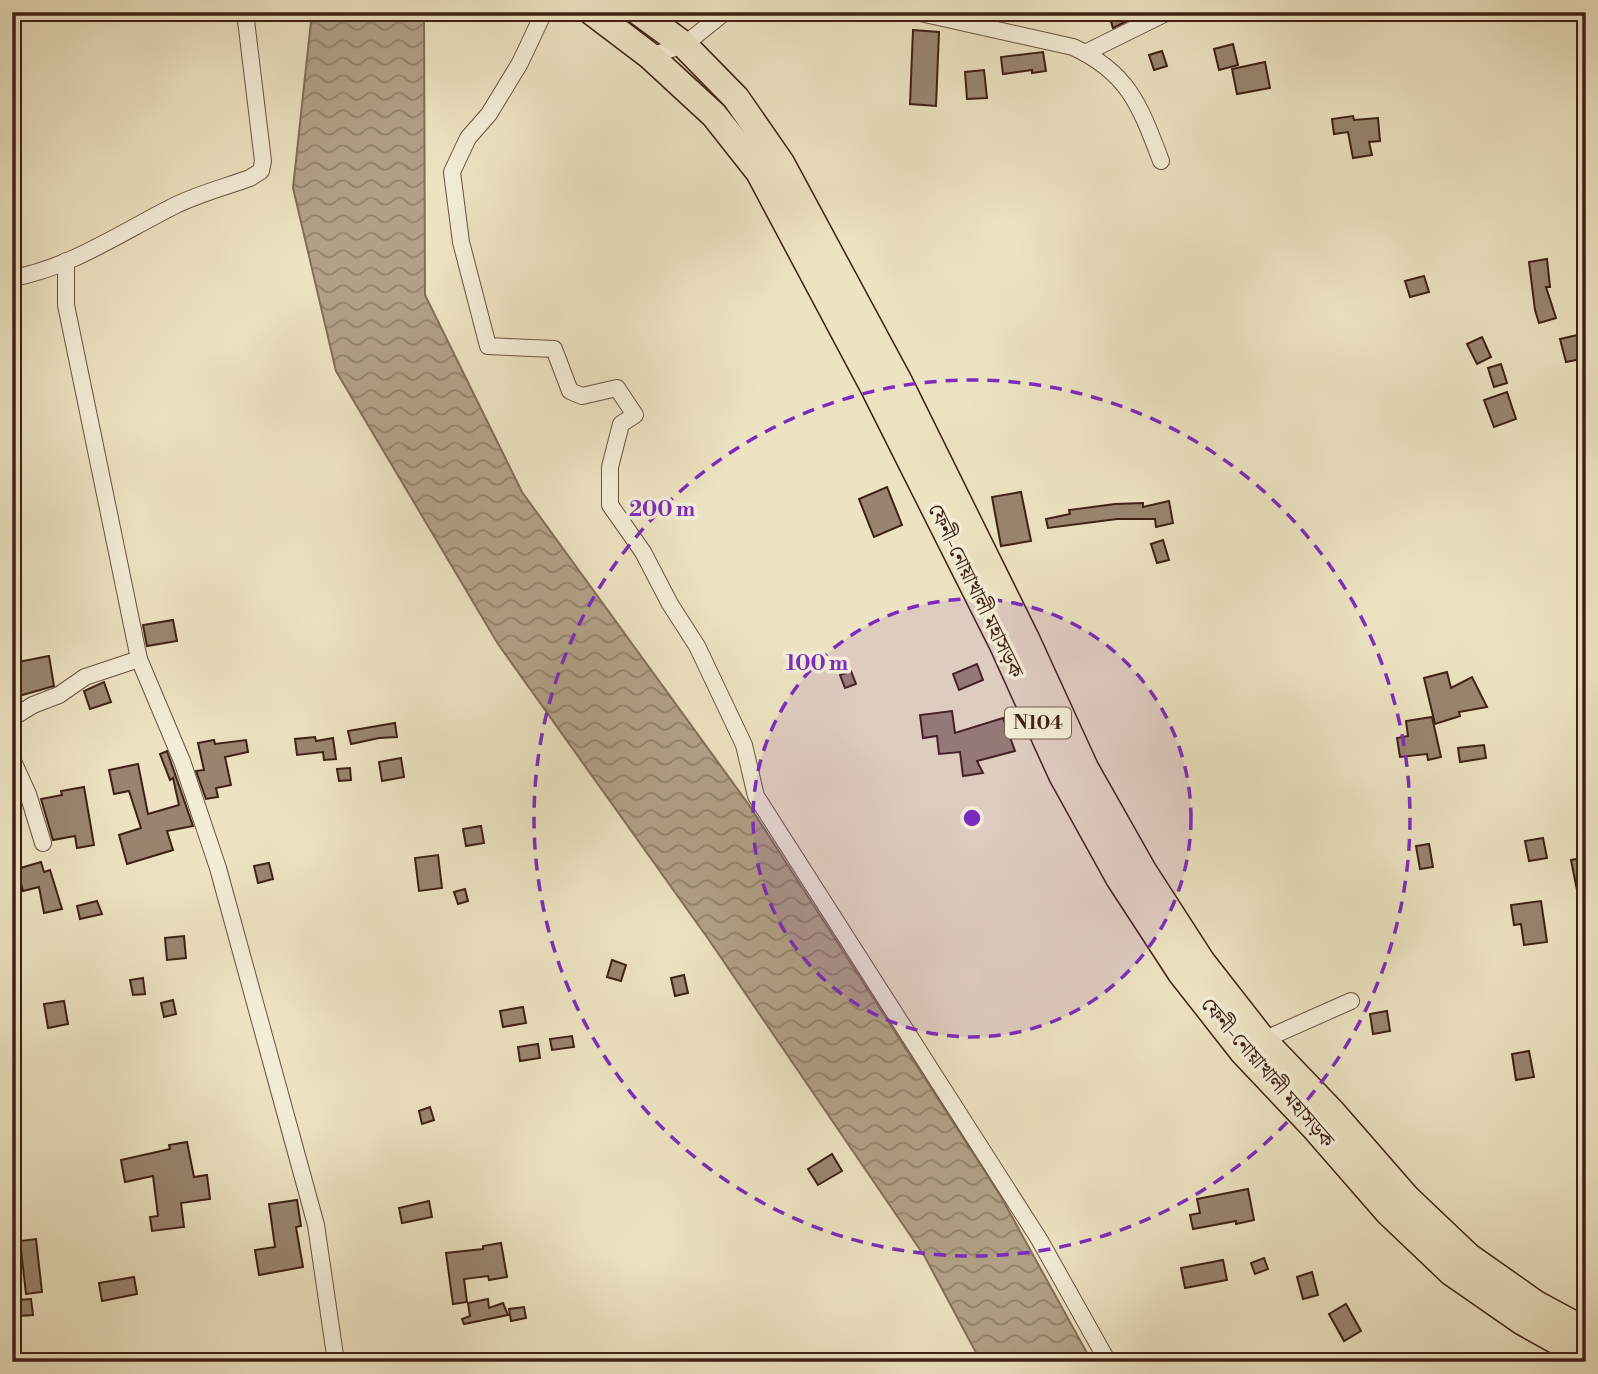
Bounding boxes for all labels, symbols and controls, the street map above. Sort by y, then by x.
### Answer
text: 200 m [629,497,695,523]
street label: ফেনী-নোয়াখালী মহাসড়ক [922,500,1029,683]
text: 100 m [786,651,848,677]
road number: N104 [1005,708,1071,738]
centre of rings [960,806,984,830]
street label: ফেনী-নোয়াখালী মহাসড়ক [1195,993,1340,1154]

